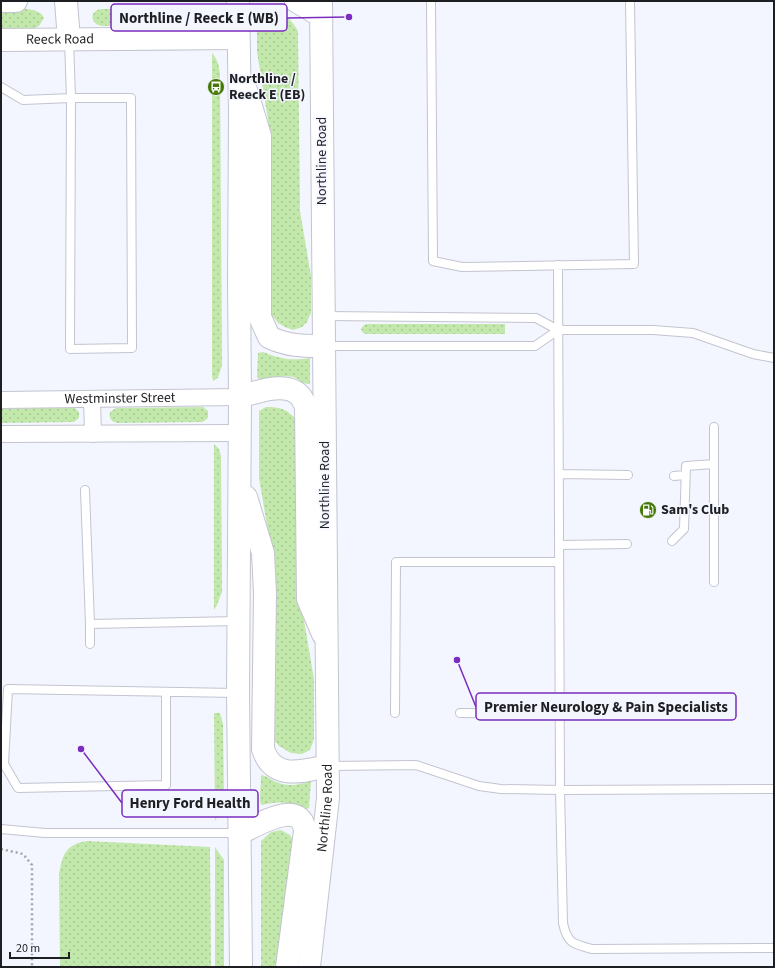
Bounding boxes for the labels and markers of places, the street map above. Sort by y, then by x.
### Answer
callout: Northline / Reeck E (WB) [111,4,287,31]
place label: Northline / Reeck E (EB) [229,69,305,105]
bus stop icon: Northline / Reeck E (EB) [206,77,226,97]
fuel station icon: Sam's Club [638,500,658,520]
place label: Sam's Club [661,500,729,520]
callout: Premier Neurology & Pain Specialists [476,693,736,720]
callout: Henry Ford Health [122,790,258,817]

